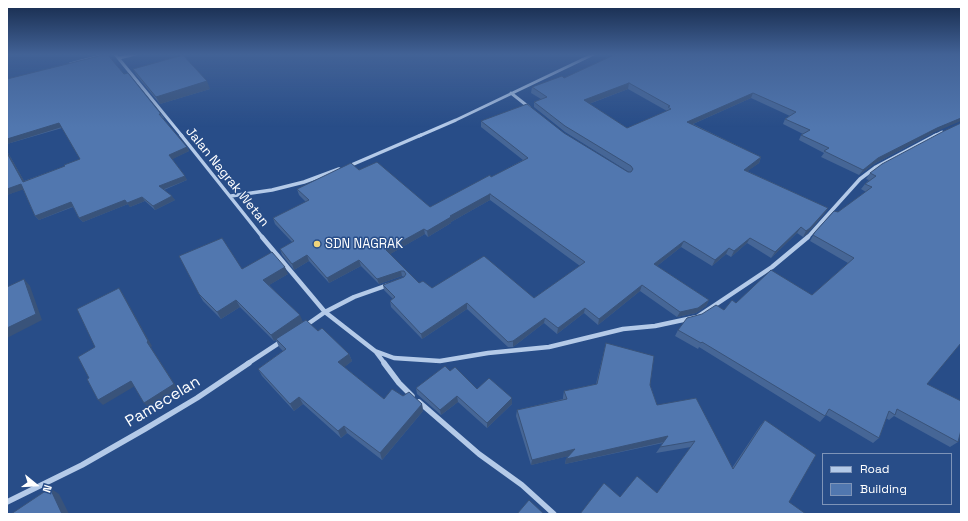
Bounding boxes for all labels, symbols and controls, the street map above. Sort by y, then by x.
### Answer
street label: Jalan Nagrak Wetan [182,124,272,230]
place label: SDN NAGRAK [325,236,403,252]
marker: SDN NAGRAK [312,239,322,249]
street label: Pamecelan [122,372,204,432]
legend [822,453,952,505]
text: Road [860,461,889,477]
north arrow [16,465,56,505]
text: Building [860,481,907,497]
text: N [40,483,55,494]

